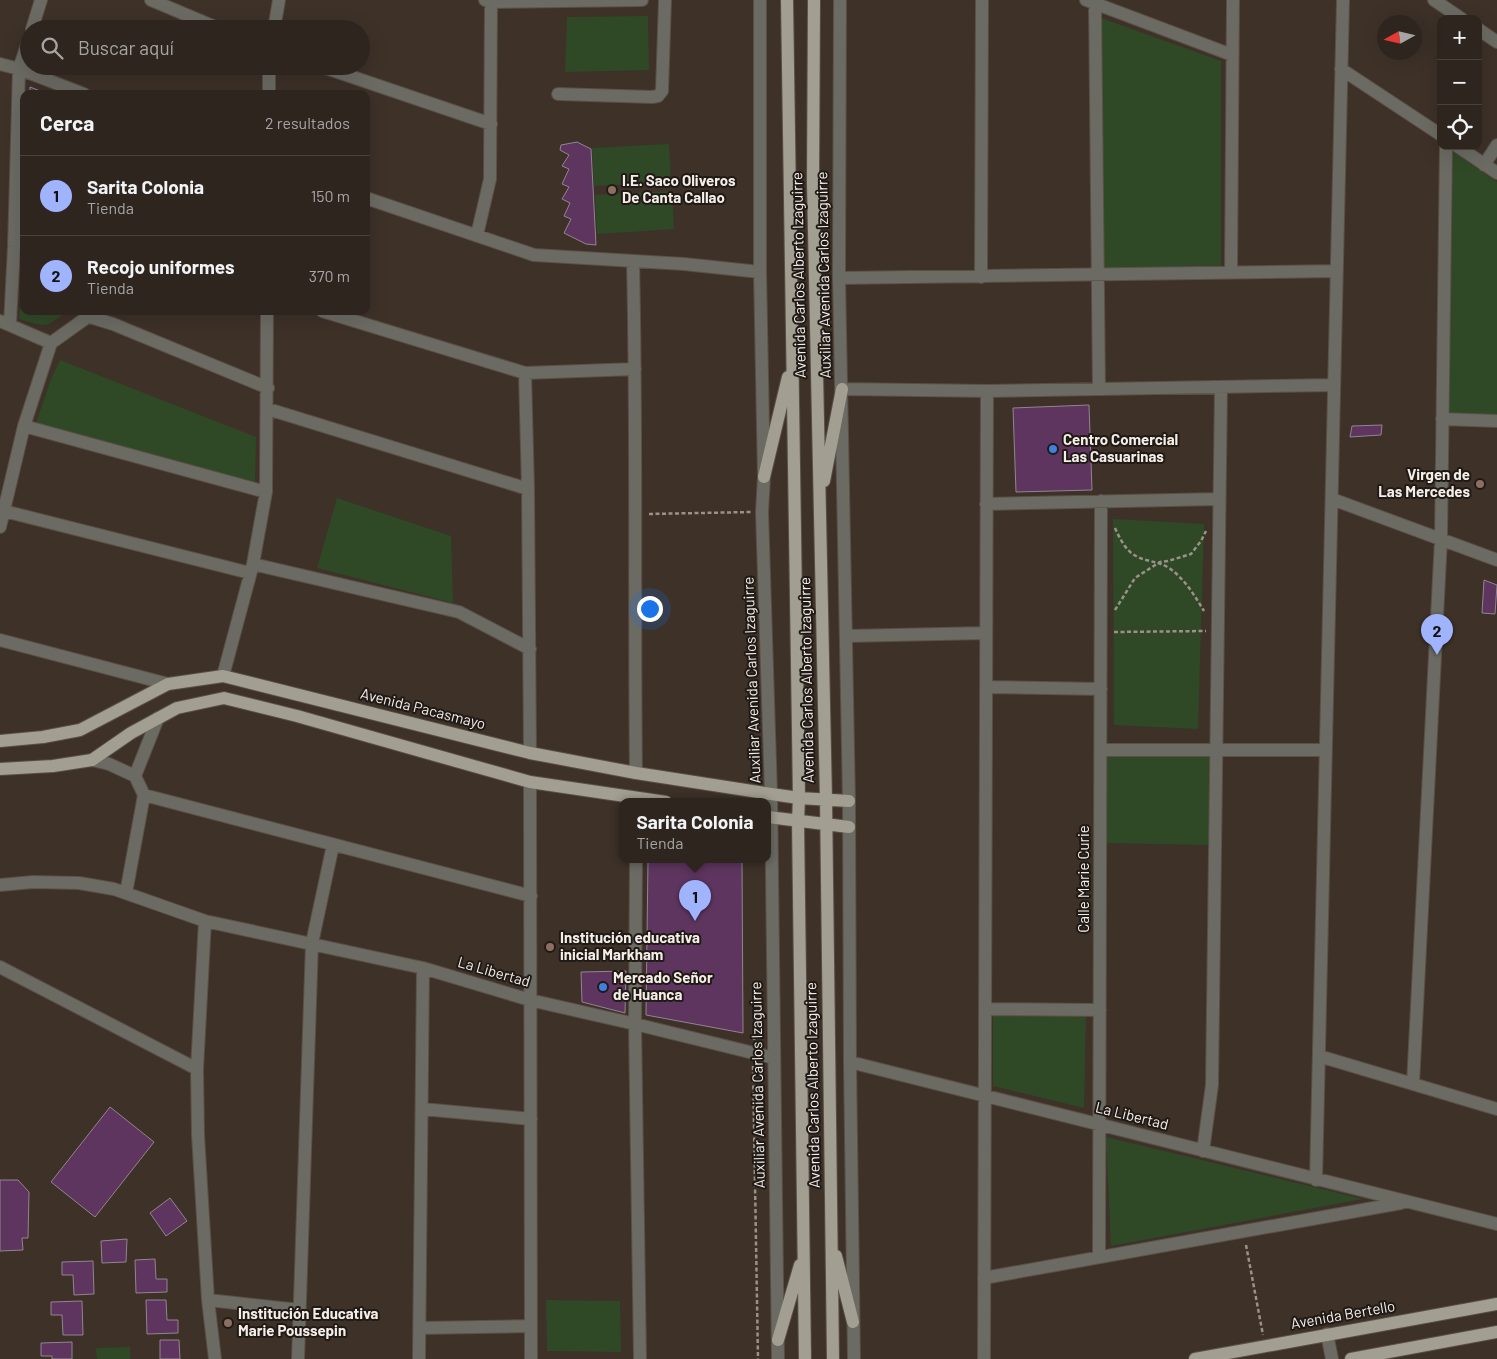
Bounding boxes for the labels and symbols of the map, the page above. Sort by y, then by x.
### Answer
north arrow [1377,15,1422,60]
place label: I.E. Saco Oliveros De Canta Callao [622,171,736,206]
street label: Auxiliar Avenida Carlos Izaguirre [812,171,834,379]
street label: Avenida Carlos Alberto Izaguirre [787,172,809,378]
marker: I.E. Saco Oliveros De Canta Callao [606,184,618,196]
place label: Centro Comercial Las Casuarinas [1063,430,1178,465]
marker: Centro Comercial Las Casuarinas [1047,443,1059,455]
place label: Virgen de Las Mercedes [1378,465,1470,500]
marker: Virgen de Las Mercedes [1474,478,1486,490]
street label: Auxiliar Avenida Carlos Izaguirre [738,576,764,784]
street label: Avenida Carlos Alberto Izaguirre [795,577,817,783]
your location [637,596,663,622]
pin: 2 [1421,614,1453,655]
street label: Avenida Pacasmayo [359,684,488,732]
street label: Calle Marie Curie [1074,825,1092,933]
pin: 1 [679,880,711,921]
place label: Institución educativa inicial Markham [560,928,700,963]
marker: Institución educativa inicial Markham [544,941,556,953]
street label: La Libertad [456,952,533,990]
place label: Mercado Señor de Huanca [613,968,713,1003]
marker: Mercado Señor de Huanca [597,981,609,993]
street label: Auxiliar Avenida Carlos Izaguirre [746,981,768,1189]
street label: Avenida Carlos Alberto Izaguirre [801,982,823,1188]
street label: La Libertad [1094,1097,1171,1133]
street label: Avenida Bertello [1289,1296,1396,1332]
place label: Institución Educativa Marie Poussepin [238,1304,379,1339]
marker: Institución Educativa Marie Poussepin [222,1317,234,1329]

